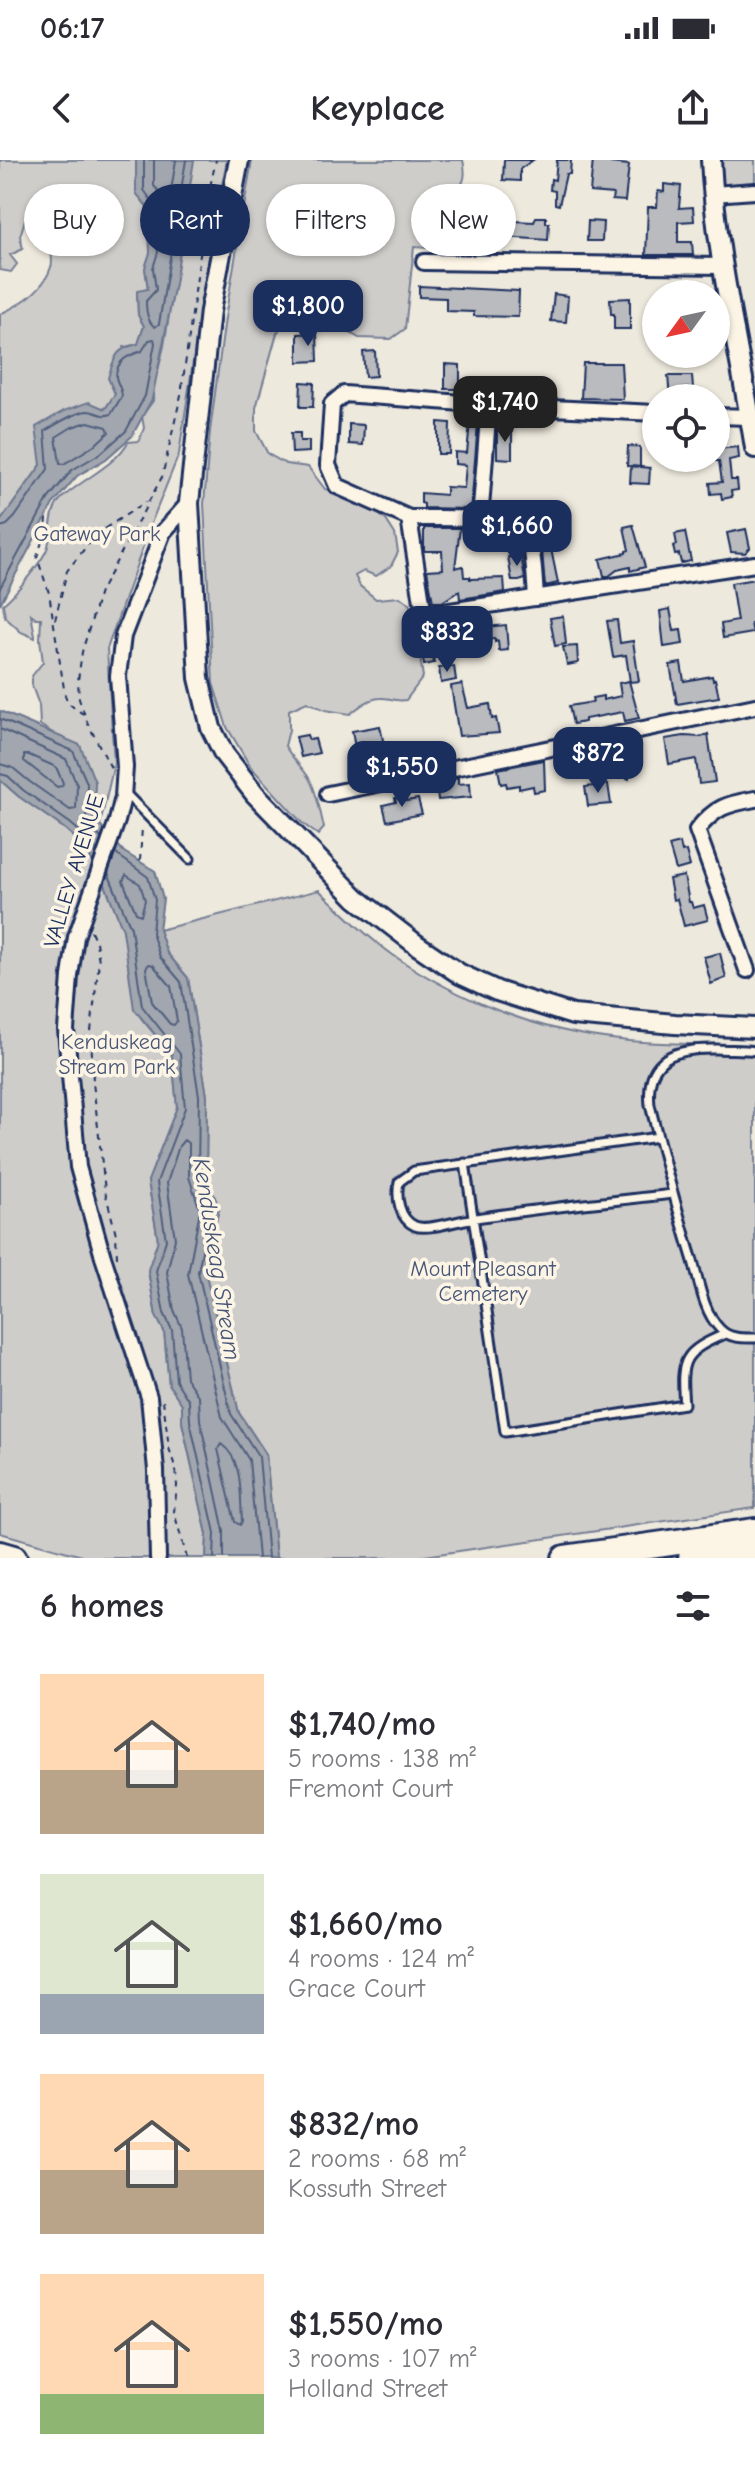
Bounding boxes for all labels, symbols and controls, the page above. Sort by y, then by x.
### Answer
text: 06:17 [40,11,104,46]
icon: back [40,86,84,130]
icon: share [671,86,715,130]
text: Keyplace [310,88,445,129]
chip: Buy [24,184,124,256]
chip: Rent [140,184,250,256]
chip: Filters [266,184,395,256]
chip: New [411,184,516,256]
pin: $1,800 [243,280,373,348]
north arrow [642,280,730,368]
map controls [642,280,730,472]
text: $1,800 [271,291,345,321]
pin: $1,740 [440,376,570,444]
button: locate [642,384,730,472]
text: $1,740 [471,387,539,417]
pin: $1,660 [452,500,582,568]
text: $1,660 [481,511,553,541]
park label: Gateway Park [33,521,161,547]
pin: $832 [400,606,494,674]
text: $832 [420,617,474,647]
pin: $872 [551,727,645,795]
text: $872 [571,738,625,768]
pin: $1,550 [337,741,467,809]
text: $1,550 [365,752,439,782]
street label: VALLEY AVENUE [38,791,110,951]
park label: Kenduskeag Stream Park [59,1029,176,1080]
water label: Kenduskeag Stream [187,1156,247,1362]
park label: Mount Pleasant Cemetery [410,1256,556,1307]
icon: filters [671,1584,715,1628]
text: 6 homes [40,1586,164,1626]
text: $1,740/mo [288,1704,436,1744]
icon: home [104,1706,200,1802]
text: 5 rooms · 138 m² [288,1744,476,1774]
text: Fremont Court [288,1774,452,1804]
text: $1,660/mo [288,1904,443,1944]
icon: home [104,1906,200,2002]
text: 4 rooms · 124 m² [288,1944,474,1974]
text: Grace Court [288,1974,425,2004]
text: $832/mo [288,2104,419,2144]
icon: home [104,2106,200,2202]
text: 2 rooms · 68 m² [288,2144,466,2174]
text: Kossuth Street [288,2174,446,2204]
text: $1,550/mo [288,2304,443,2344]
icon: home [104,2306,200,2402]
text: 3 rooms · 107 m² [288,2344,477,2374]
text: Holland Street [288,2374,447,2404]

